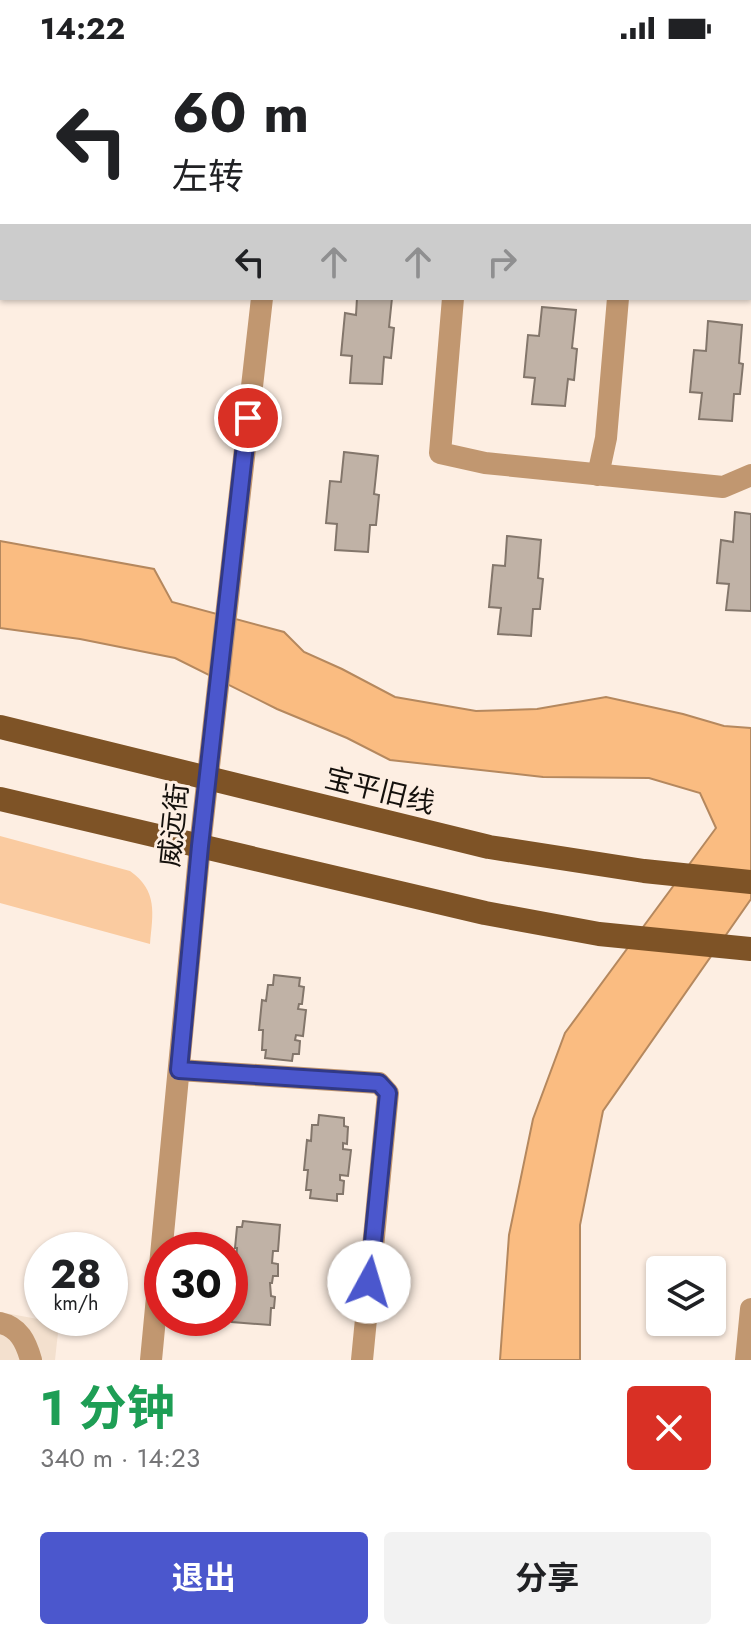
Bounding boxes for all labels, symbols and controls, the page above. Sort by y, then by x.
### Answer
text: 14:22 [40,7,125,50]
text: 60 m [172,72,309,153]
icon: left [40,88,144,192]
text: 左转 [172,150,244,202]
icon: left [228,240,272,284]
icon: ahead [312,240,356,284]
icon: ahead [396,240,440,284]
icon: right [480,240,524,284]
pin [214,384,282,452]
icon: arrive [226,396,270,440]
street label: 宝平旧线 [321,757,439,824]
street label: 威远街 [149,781,198,869]
speed limit sign: 30 [144,1232,248,1336]
position arrow [327,1240,411,1324]
text: 28 [50,1245,102,1303]
map controls [646,1256,726,1336]
button: layers [646,1256,726,1336]
text: km/h [53,1289,99,1318]
text: 1 分钟 [40,1374,175,1443]
button: close [627,1386,711,1470]
text: 340 m · 14:23 [40,1439,200,1477]
button: 退出 [40,1532,368,1624]
button: 分享 [384,1532,711,1624]

